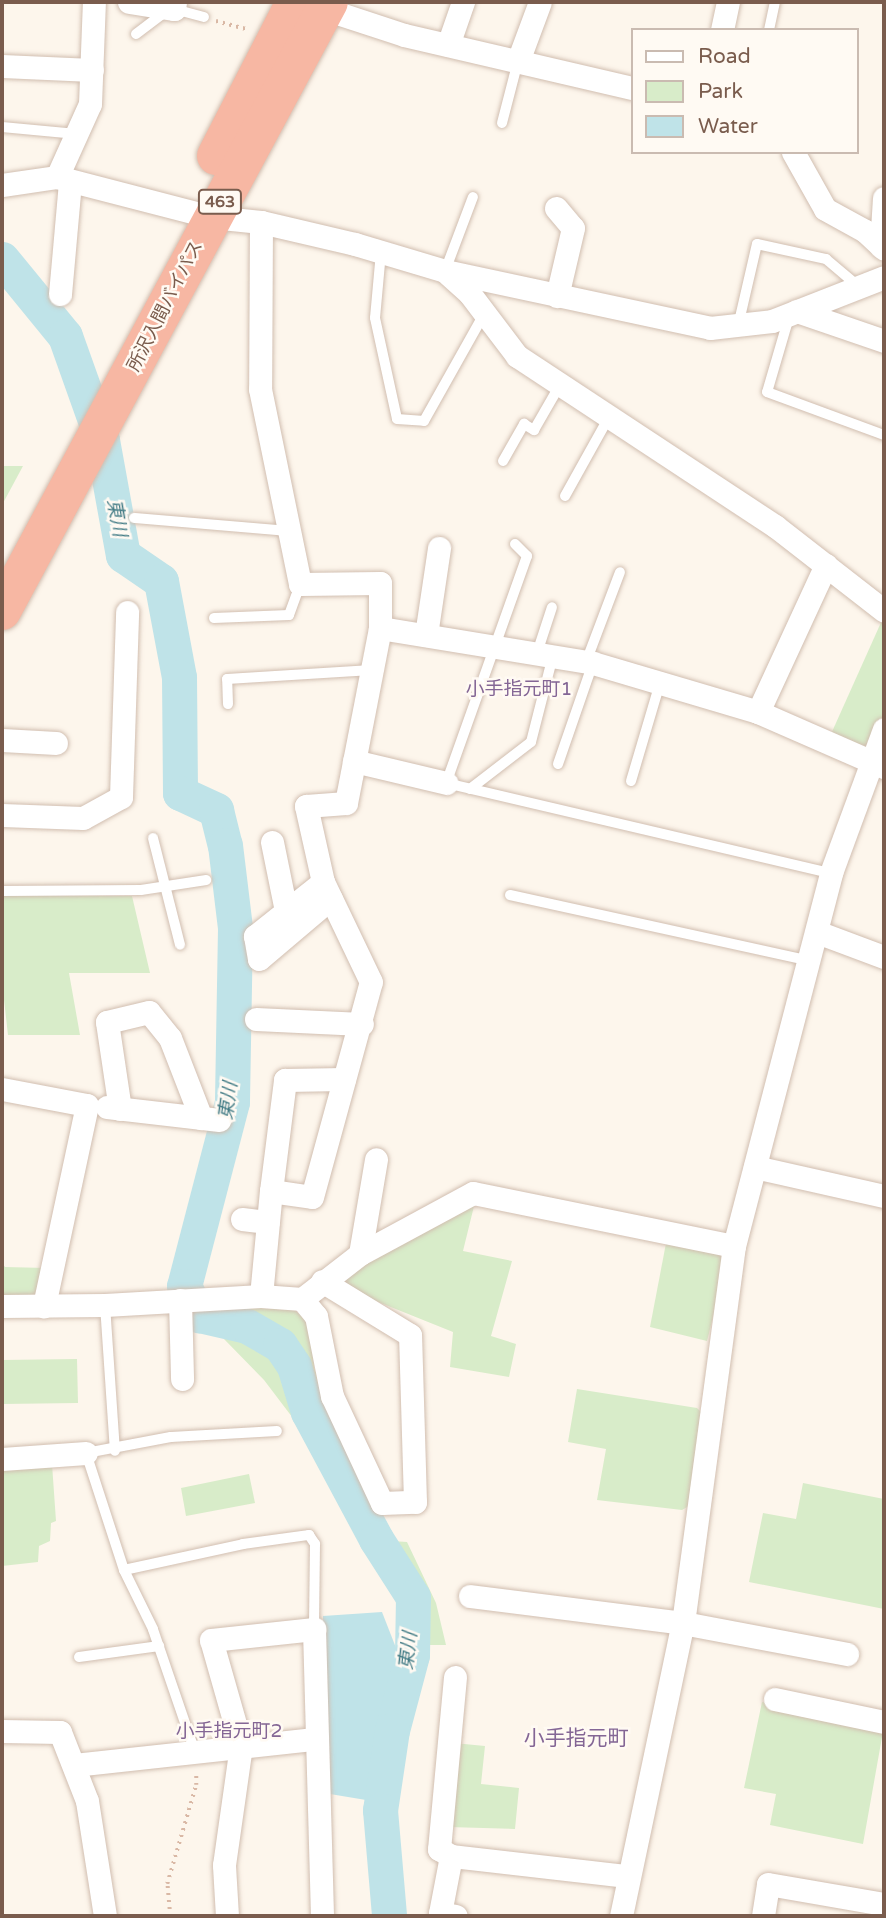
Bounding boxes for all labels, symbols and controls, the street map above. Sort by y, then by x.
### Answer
legend [630,28,858,154]
text: Road [698,44,751,69]
text: Park [698,79,743,104]
text: Water [698,114,758,139]
road number: 463 [197,190,243,214]
street label: 所沢入間バイパス [123,237,207,375]
water label: 東川 [101,497,131,539]
district label: 小手指元町1 [466,679,572,701]
water label: 東川 [215,1081,243,1121]
water label: 東川 [395,1631,423,1671]
district label: 小手指元町2 [176,1721,282,1743]
district label: 小手指元町 [524,1726,628,1752]

